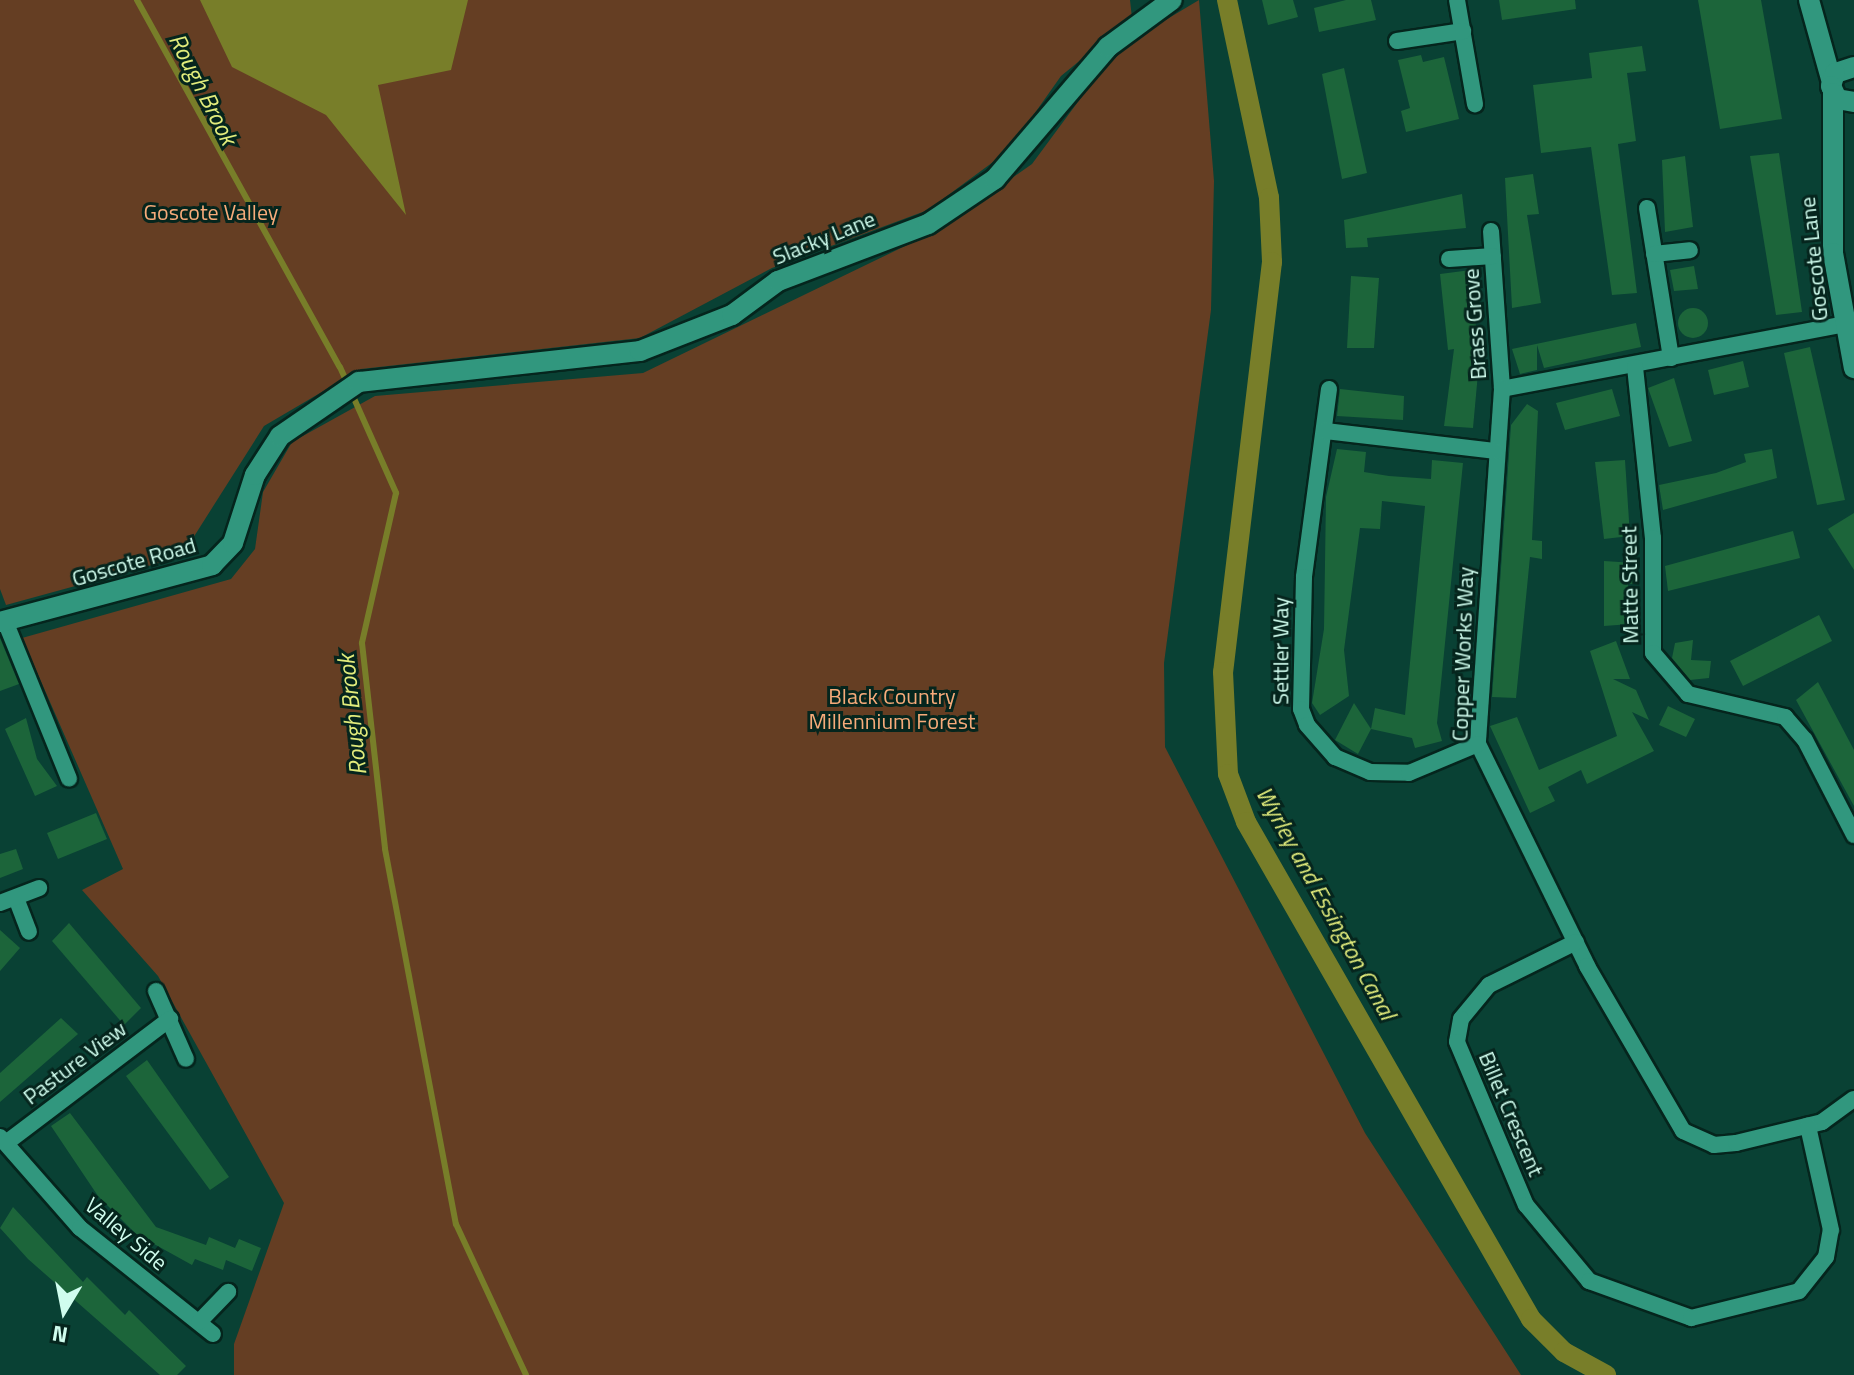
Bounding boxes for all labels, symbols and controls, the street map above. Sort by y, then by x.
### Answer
water label: Rough Brook [163,28,243,150]
street label: Goscote Lane [1794,196,1834,322]
park label: Goscote Valley [144,200,278,226]
street label: Slacky Lane [769,206,879,270]
street label: Brass Grove [1458,268,1492,380]
street label: Matte Street [1616,526,1644,644]
street label: Goscote Road [69,532,199,592]
street label: Copper Works Way [1447,566,1479,742]
street label: Settler Way [1268,597,1294,705]
water label: Rough Brook [331,653,373,777]
park label: Black Country Millennium Forest [808,683,976,734]
water label: Wyrley and Essington Canal [1250,781,1402,1025]
street label: Pasture View [18,1016,132,1110]
street label: Billet Crescent [1473,1048,1549,1180]
street label: Valley Side [79,1192,173,1276]
north arrow [24,1271,104,1351]
text: N [49,1317,70,1353]

